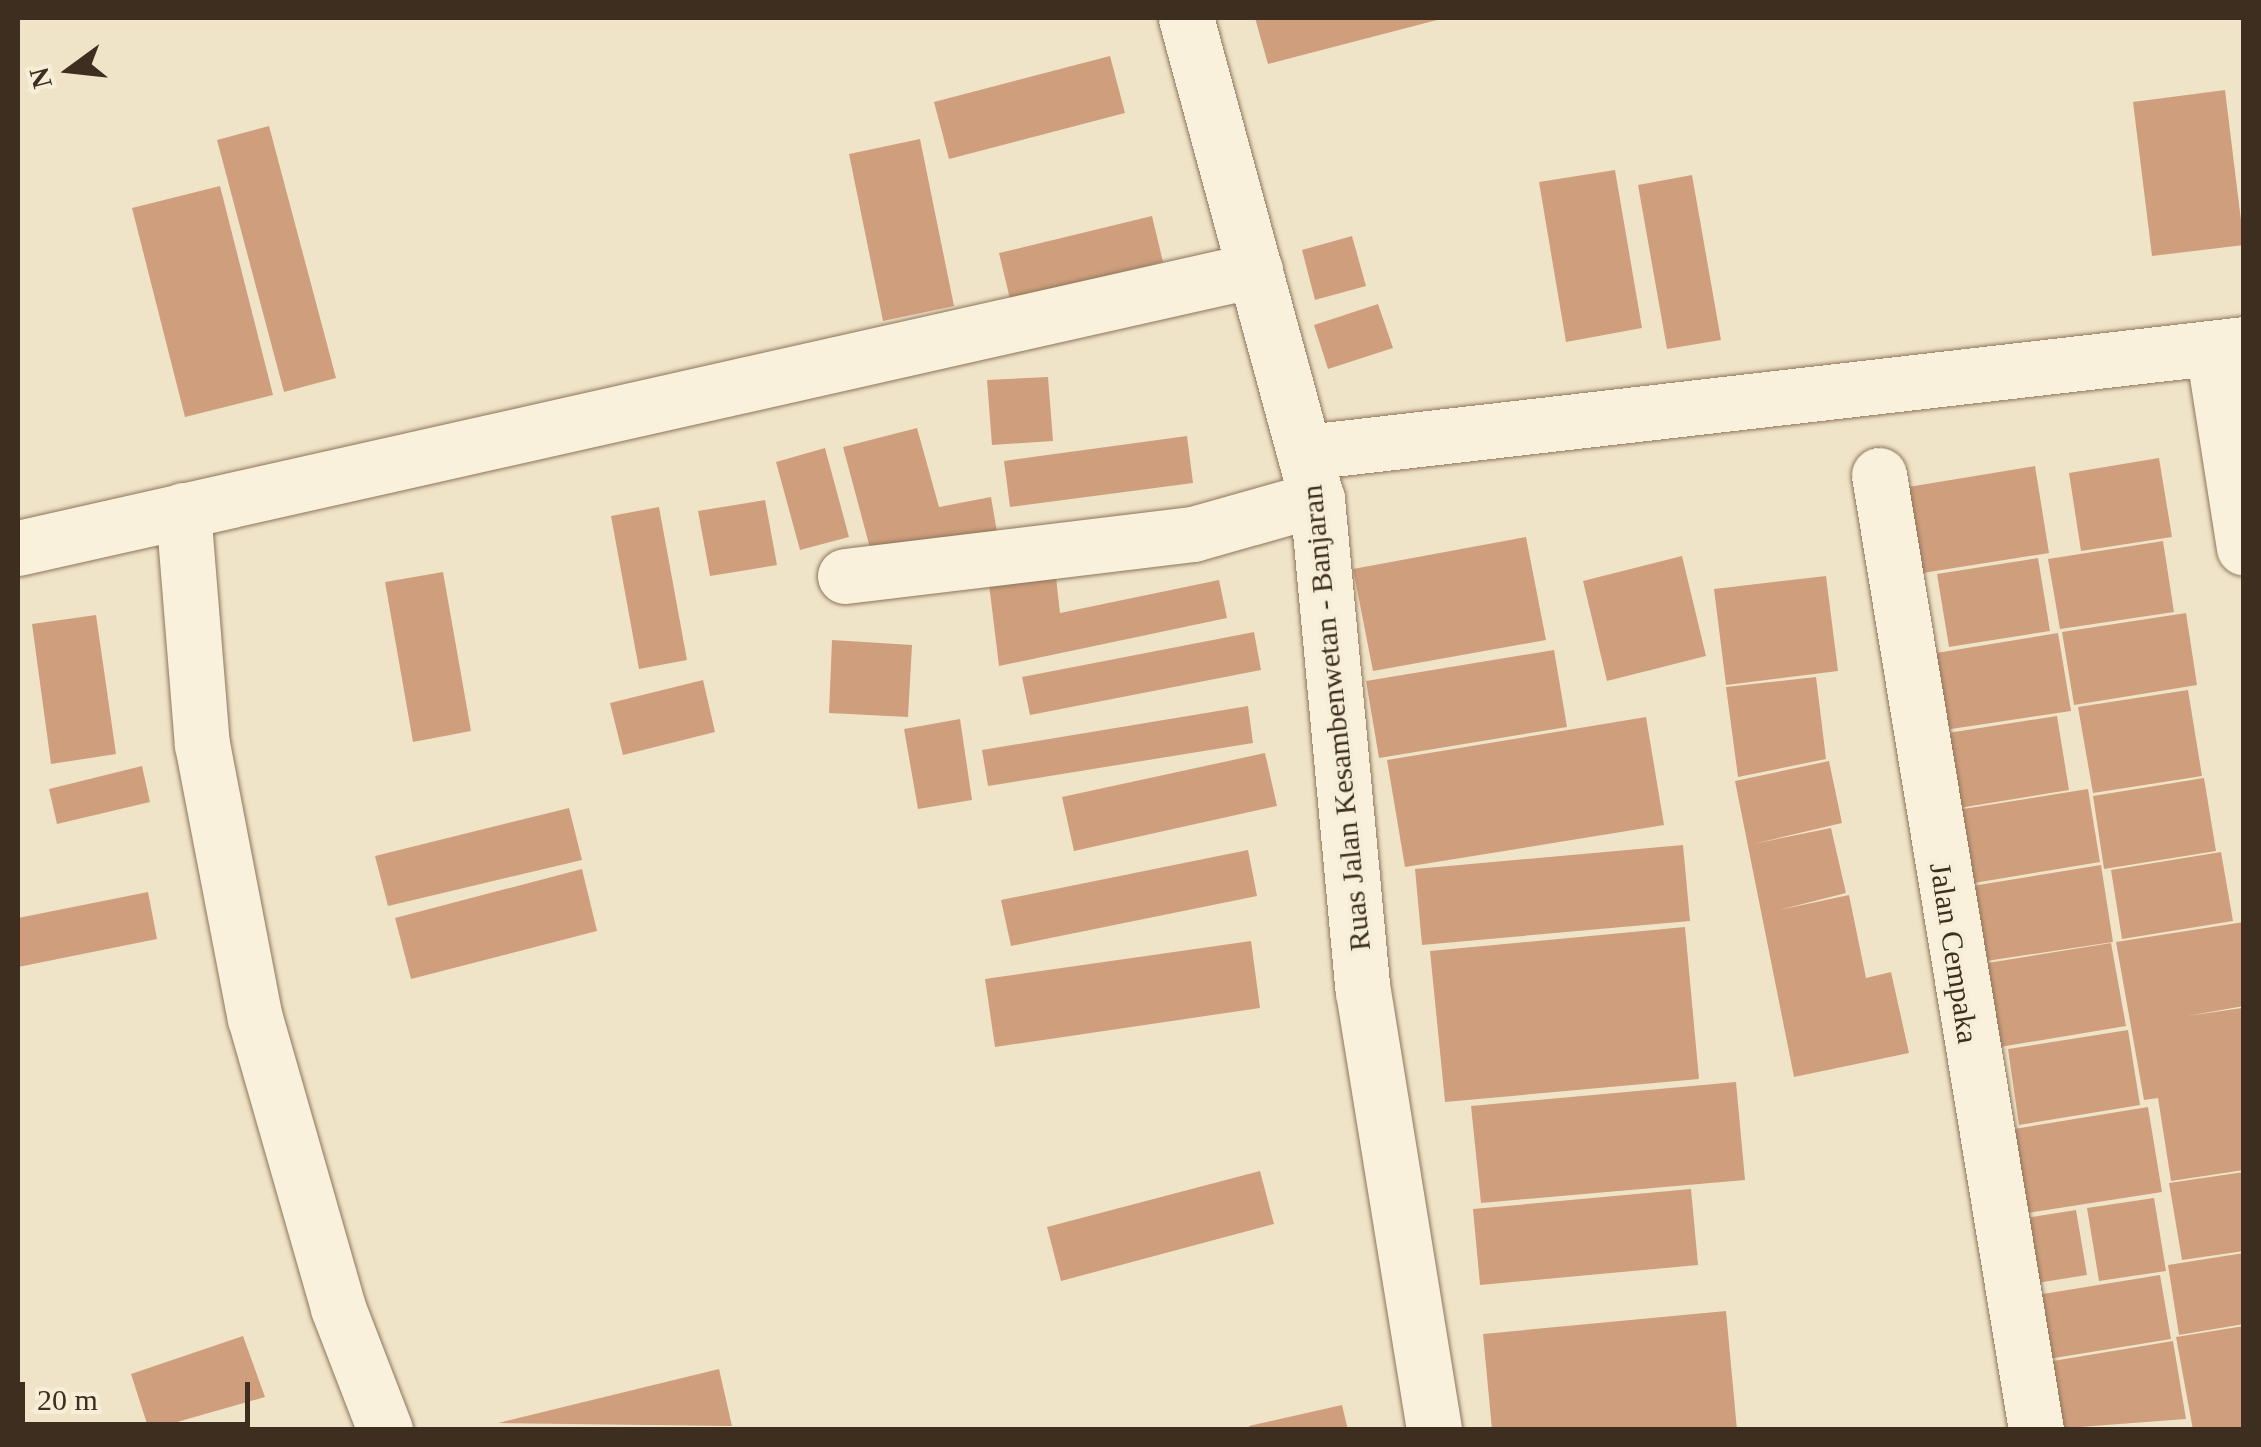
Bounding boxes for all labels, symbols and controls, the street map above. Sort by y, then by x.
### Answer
north arrow [20,20,120,120]
text: N [23,64,58,92]
street label: Ruas Jalan Kesambenwetan - Banjaran [1294,483,1378,953]
street label: Jalan Cempaka [1922,860,1986,1046]
scale bar [25,1362,255,1424]
text: 20 m [37,1383,98,1416]

